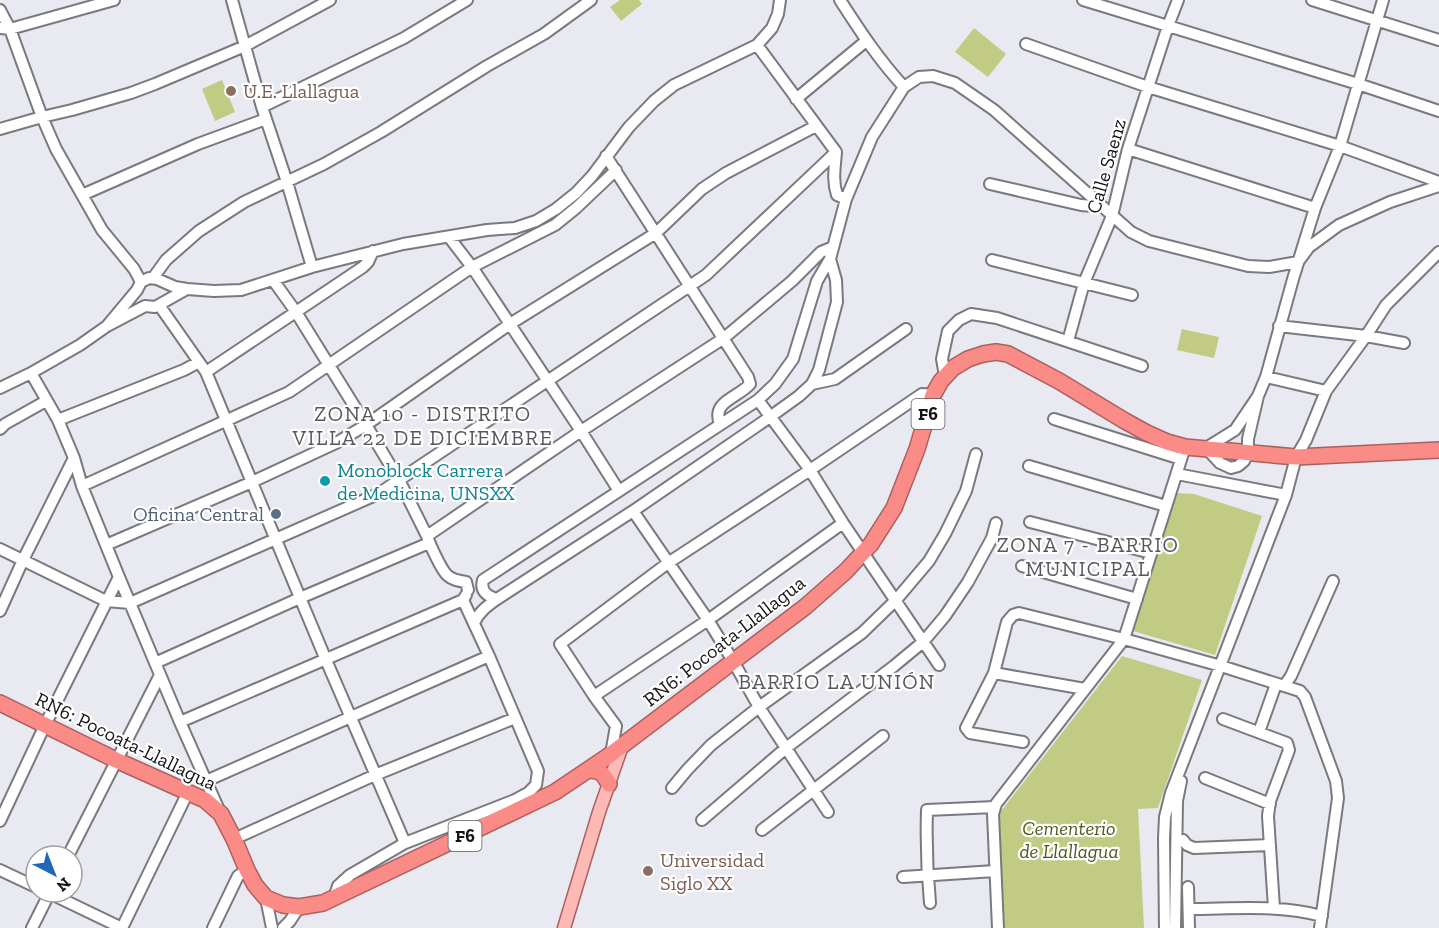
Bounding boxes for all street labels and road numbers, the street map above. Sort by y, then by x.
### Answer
street label: Calle Saenz [1081,116,1131,216]
road number: F6 [912,399,944,429]
street label: RN6: Pocoata-Llallagua [638,570,810,712]
street label: RN6: Pocoata-Llallagua [32,687,221,795]
road number: F6 [448,821,482,851]

